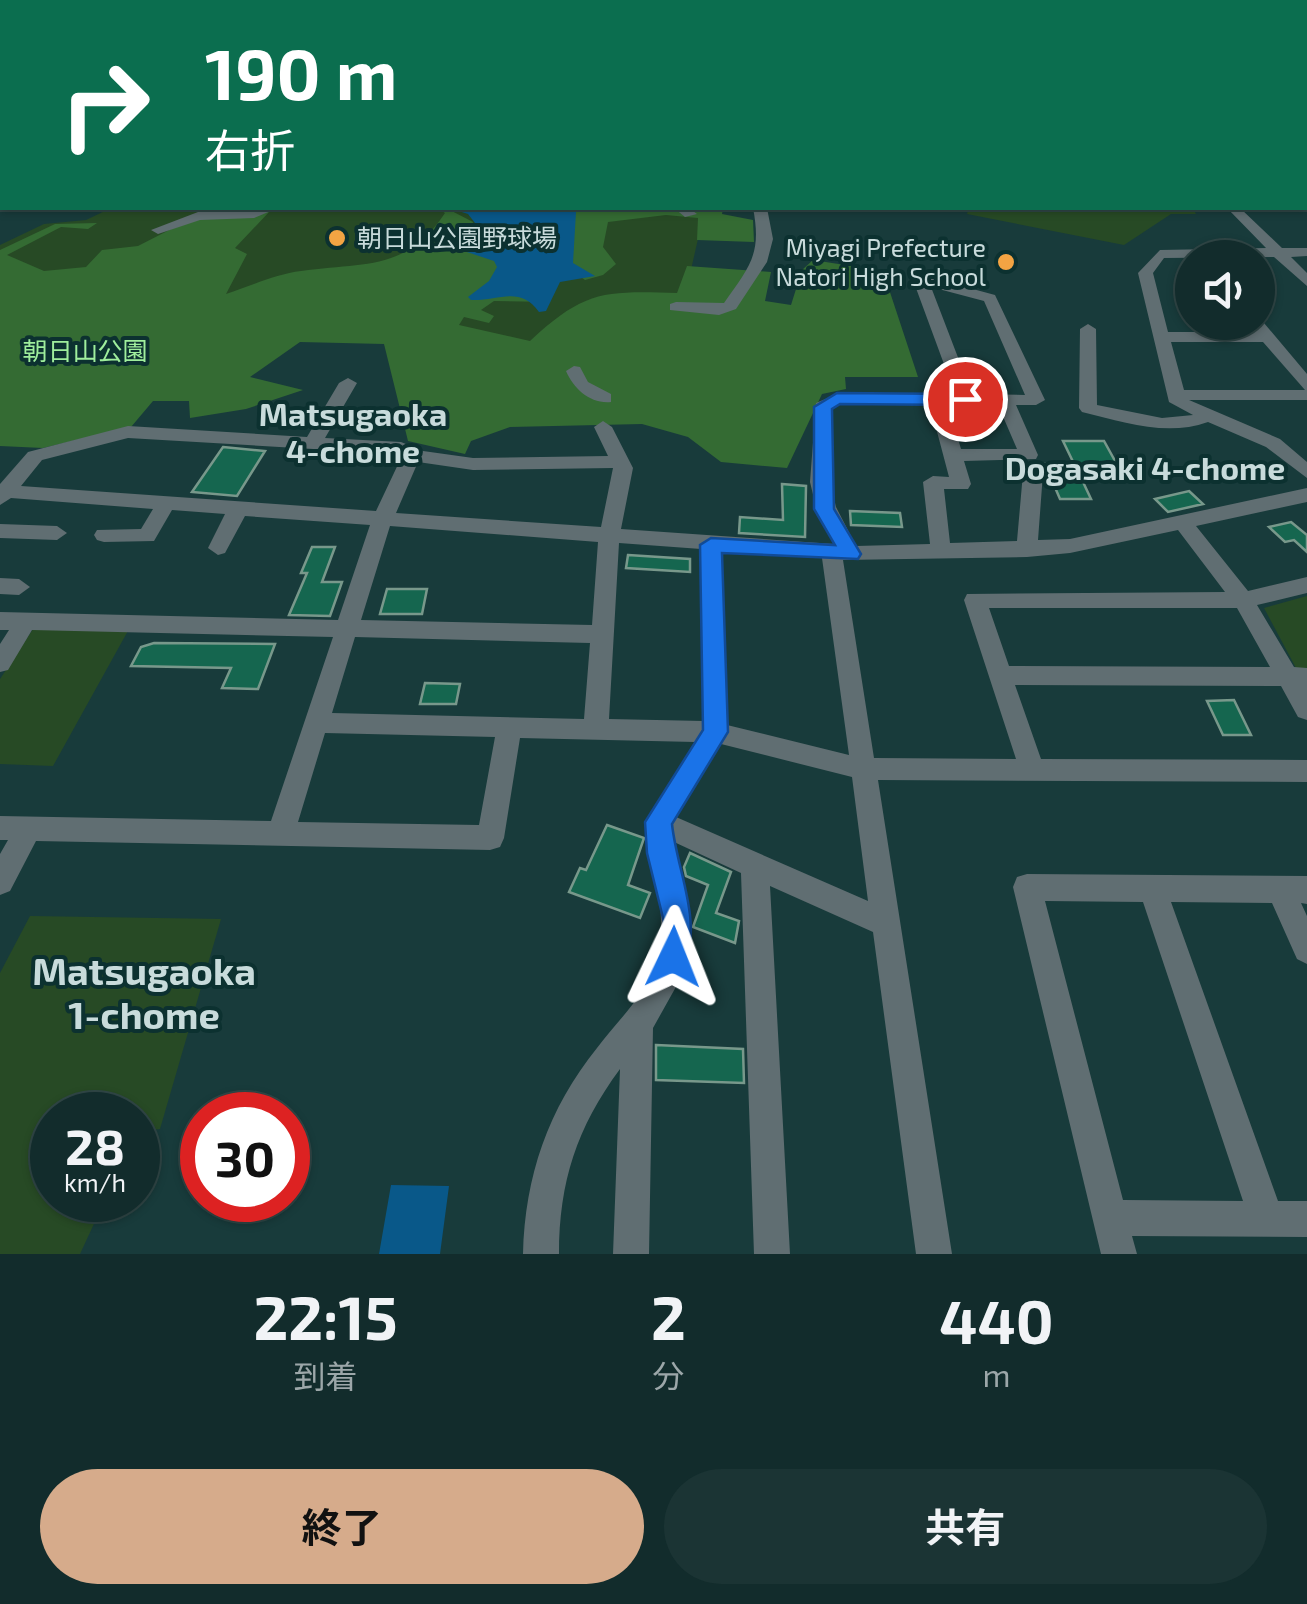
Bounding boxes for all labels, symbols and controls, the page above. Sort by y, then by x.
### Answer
text: 190 m [205,30,398,114]
icon: right [40,40,170,170]
text: 右折 [205,122,295,176]
place label: 朝日山公園野球場 [357,222,557,252]
marker: 朝日山公園野球場 [326,227,348,249]
place label: Miyagi Prefecture Natori High School [776,232,987,291]
map controls [1175,240,1275,340]
button: sound [1175,240,1275,340]
marker: Miyagi Prefecture Natori High School [995,251,1017,273]
park label: 朝日山公園 [22,335,148,365]
pin [923,357,1008,442]
icon: arrive [938,372,993,427]
district label: Matsugaoka 4-chome [259,394,447,469]
district label: Dogasaki 4-chome [1005,448,1285,486]
position arrow [621,905,725,1009]
district label: Matsugaoka 1-chome [32,947,256,1037]
speed limit sign: 30 [180,1092,310,1222]
text: 28 [65,1115,125,1175]
text: km/h [64,1167,126,1197]
text: 22:15 [253,1280,398,1352]
text: 2 [651,1280,686,1352]
text: 440 [939,1284,1054,1356]
text: m [982,1355,1010,1393]
text: 到着 [293,1356,358,1394]
text: 分 [652,1356,684,1394]
button: 終了 [40,1469,644,1584]
button: 共有 [664,1469,1267,1584]

